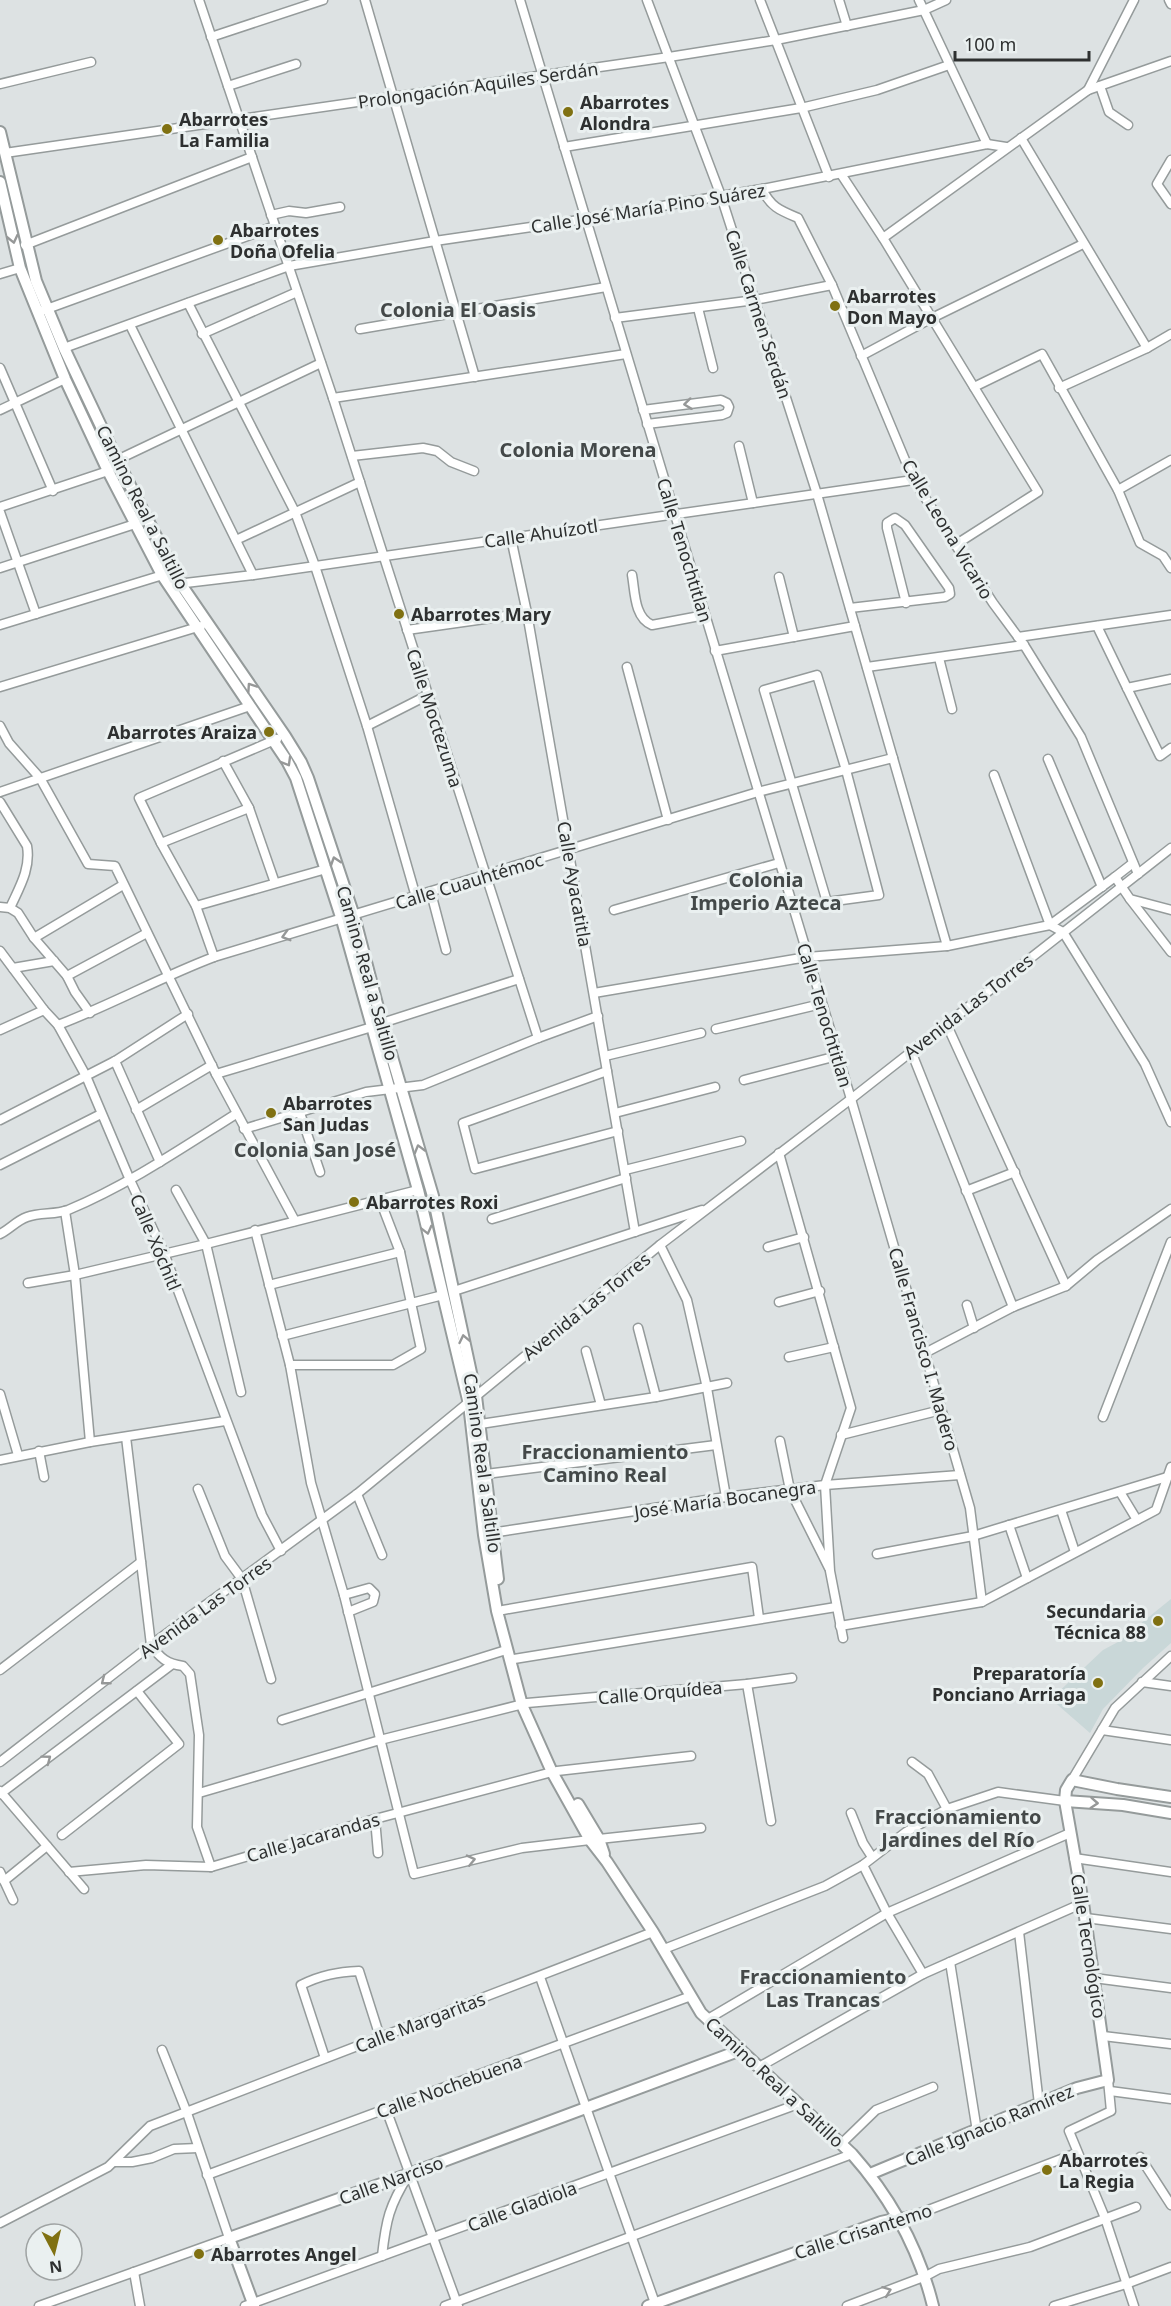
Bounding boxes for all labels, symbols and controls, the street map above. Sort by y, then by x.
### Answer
scale bar [955,24,1088,62]
text: 100 m [964,32,1016,56]
street label: Prolongación Aquiles Serdán [356,56,600,114]
place label: Abarrotes Alondra [580,90,669,135]
marker: Abarrotes Alondra [561,105,575,119]
place label: Abarrotes La Familia [179,107,270,152]
marker: Abarrotes La Familia [160,122,174,136]
street label: Calle José María Pino Suárez [529,178,767,238]
place label: Abarrotes Doña Ofelia [230,218,335,263]
street label: Calle Carmen Serdán [720,226,798,402]
marker: Abarrotes Doña Ofelia [211,233,225,247]
one-way arrow [6,234,19,244]
place label: Abarrotes Don Mayo [847,284,937,329]
district label: Colonia El Oasis [380,296,536,323]
marker: Abarrotes Don Mayo [828,299,842,313]
one-way arrow [683,398,692,410]
street label: Camino Real a Saltillo [91,421,195,593]
district label: Colonia Morena [500,436,656,463]
street label: Calle Leona Vicario [897,455,999,603]
street label: Calle Tenochtitlan [652,475,718,625]
street label: Calle Ahuízotl [483,513,599,553]
place label: Abarrotes Mary [411,602,552,626]
marker: Abarrotes Mary [392,607,406,621]
street label: Calle Moctezuma [401,646,469,790]
one-way arrow [247,683,258,694]
place label: Abarrotes Araiza [107,720,257,744]
marker: Abarrotes Araiza [262,725,276,739]
one-way arrow [280,756,291,766]
street label: Calle Ayacatitla [552,819,598,949]
street label: Calle Cuauhtémoc [392,847,546,915]
one-way arrow [330,856,343,867]
district label: Colonia Imperio Azteca [690,866,842,916]
street label: Camino Real a Saltillo [332,883,404,1063]
one-way arrow [281,929,292,941]
street label: Calle Tenochtitlan [792,940,858,1090]
street label: Avenida Las Torres [898,948,1038,1064]
place label: Abarrotes San Judas [283,1091,372,1136]
marker: Abarrotes San Judas [264,1106,278,1120]
district label: Colonia San José [234,1136,396,1163]
one-way arrow [414,1144,426,1155]
street label: Calle Xóchitl [125,1190,187,1294]
place label: Abarrotes Roxi [366,1190,498,1214]
marker: Abarrotes Roxi [347,1195,361,1209]
one-way arrow [420,1225,433,1235]
street label: Calle Francisco I. Madero [883,1244,965,1454]
street label: Avenida Las Torres [517,1247,655,1365]
one-way arrow [458,1334,471,1344]
street label: Camino Real a Saltillo [459,1372,507,1554]
district label: Fraccionamiento Camino Real [521,1438,689,1488]
street label: José María Bocanegra [631,1474,817,1524]
street label: Avenida Las Torres [134,1551,276,1663]
place label: Secundaria Técnica 88 [1046,1599,1146,1644]
marker: Secundaria Técnica 88 [1151,1614,1165,1628]
place label: Preparatoría Ponciano Arriaga [932,1661,1086,1706]
one-way arrow [101,1673,112,1684]
street label: Calle Orquídea [597,1675,723,1709]
marker: Preparatoría Ponciano Arriaga [1091,1676,1105,1690]
one-way arrow [40,1755,51,1766]
one-way arrow [1090,1796,1099,1809]
district label: Fraccionamiento Jardines del Río [874,1803,1042,1853]
street label: Calle Jacarandas [244,1807,382,1867]
one-way arrow [466,1855,476,1868]
street label: Calle Tecnológico [1066,1872,1112,2020]
district label: Fraccionamiento Las Trancas [739,1963,907,2013]
street label: Calle Margaritas [351,1986,489,2058]
street label: Camino Real a Saltillo [701,2011,849,2153]
street label: Calle Nochebuena [373,2048,525,2124]
street label: Calle Ignacio Ramírez [901,2079,1077,2171]
place label: Abarrotes La Regia [1059,2148,1148,2193]
street label: Calle Narciso [336,2150,446,2210]
marker: Abarrotes La Regia [1040,2163,1054,2177]
street label: Calle Gladiola [464,2175,580,2237]
street label: Calle Crisantemo [791,2197,935,2265]
north arrow [24,2222,84,2282]
place label: Abarrotes Angel [211,2242,357,2266]
marker: Abarrotes Angel [192,2247,206,2261]
text: N [48,2255,64,2279]
one-way arrow [881,2286,891,2299]

